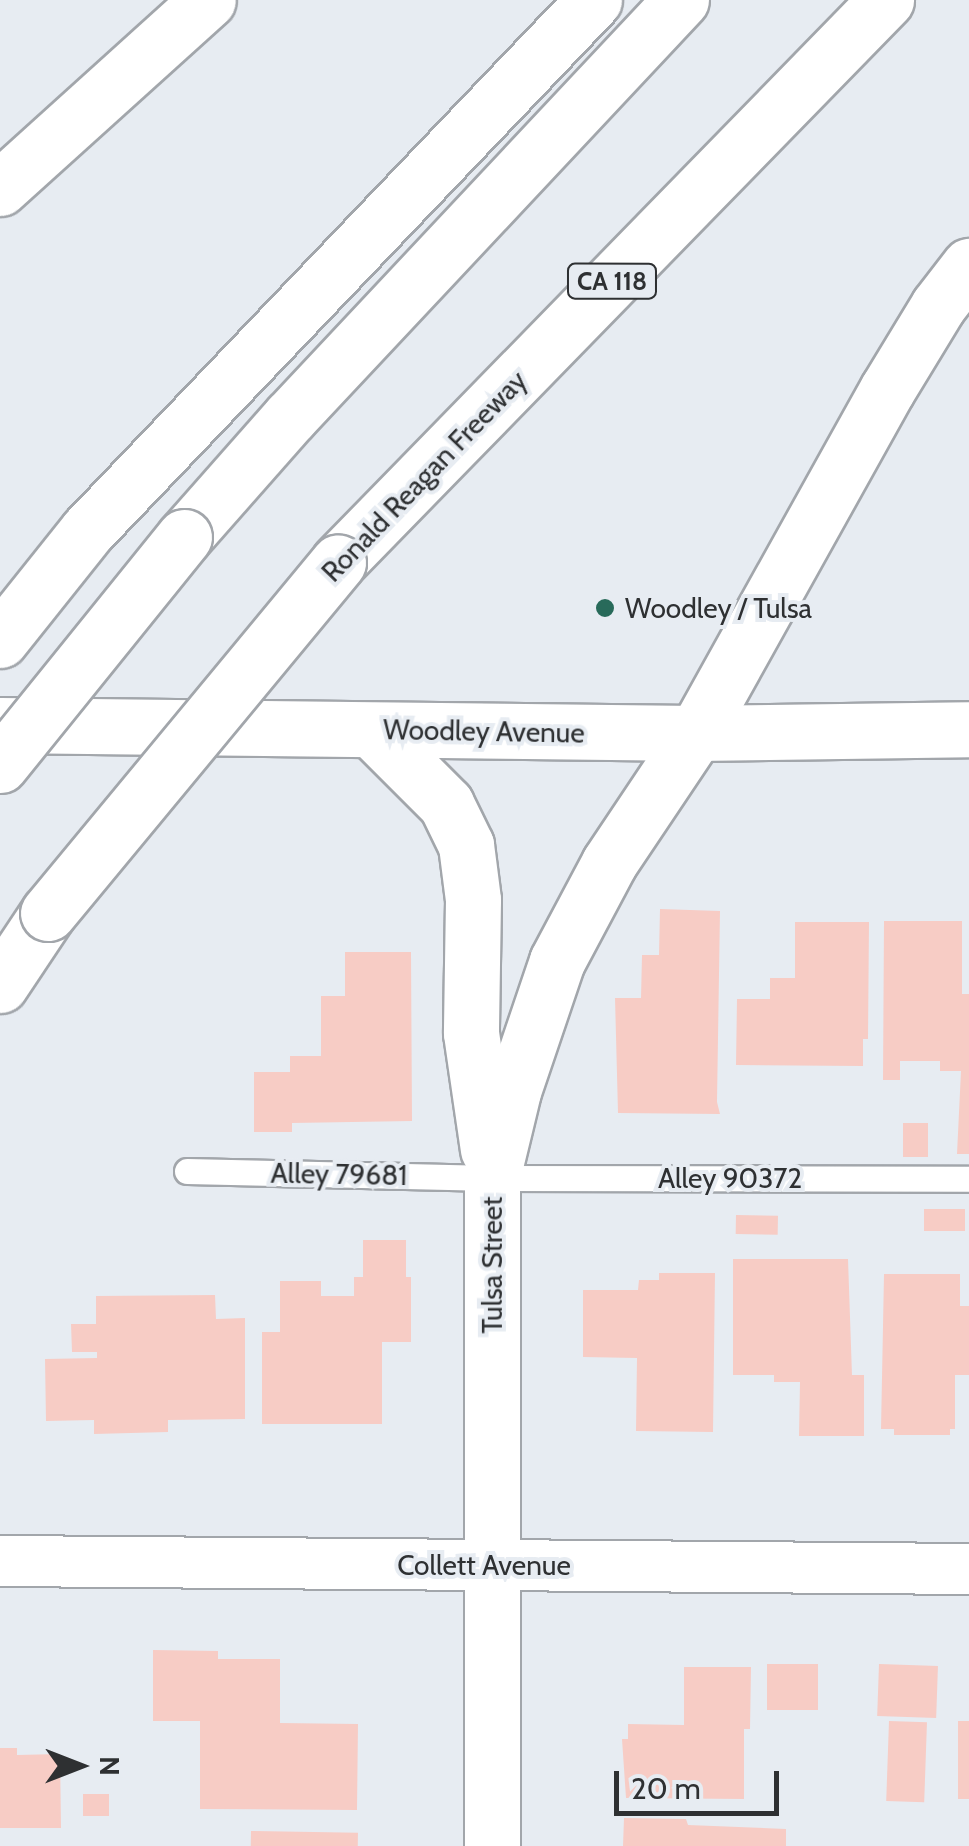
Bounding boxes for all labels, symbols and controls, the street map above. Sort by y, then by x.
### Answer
road number: CA 118 [564,261,660,301]
street label: Ronald Reagan Freeway [315,363,533,589]
place label: Woodley / Tulsa [625,591,812,625]
marker: Woodley / Tulsa [594,597,616,619]
street label: Woodley Avenue [383,712,585,750]
street label: Alley 79681 [270,1156,408,1192]
street label: Alley 90372 [658,1161,802,1195]
street label: Tulsa Street [475,1196,509,1334]
street label: Collett Avenue [397,1548,571,1582]
north arrow [30,1716,130,1816]
scale bar [619,1751,784,1813]
text: N [93,1756,127,1776]
text: 20 m [631,1770,701,1807]

